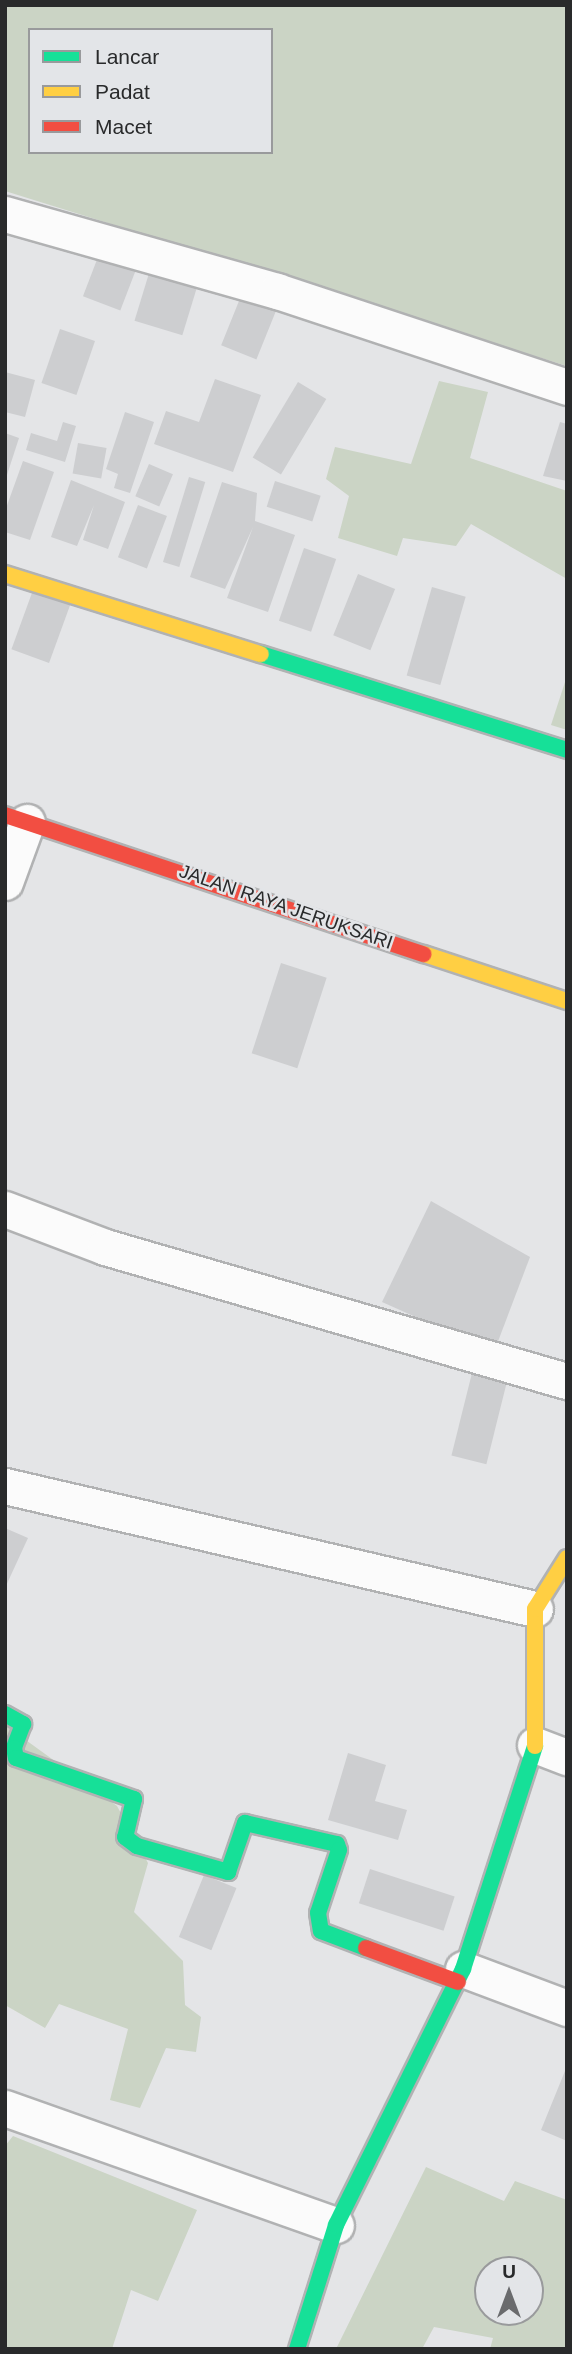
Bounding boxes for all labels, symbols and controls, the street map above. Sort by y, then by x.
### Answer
legend [28,28,273,154]
text: Lancar [95,45,159,68]
text: Padat [95,80,150,103]
text: Macet [95,115,152,138]
street label: JALAN RAYA JERUKSARI [176,860,396,954]
north arrow [474,2256,544,2326]
text: U [502,2261,516,2282]

